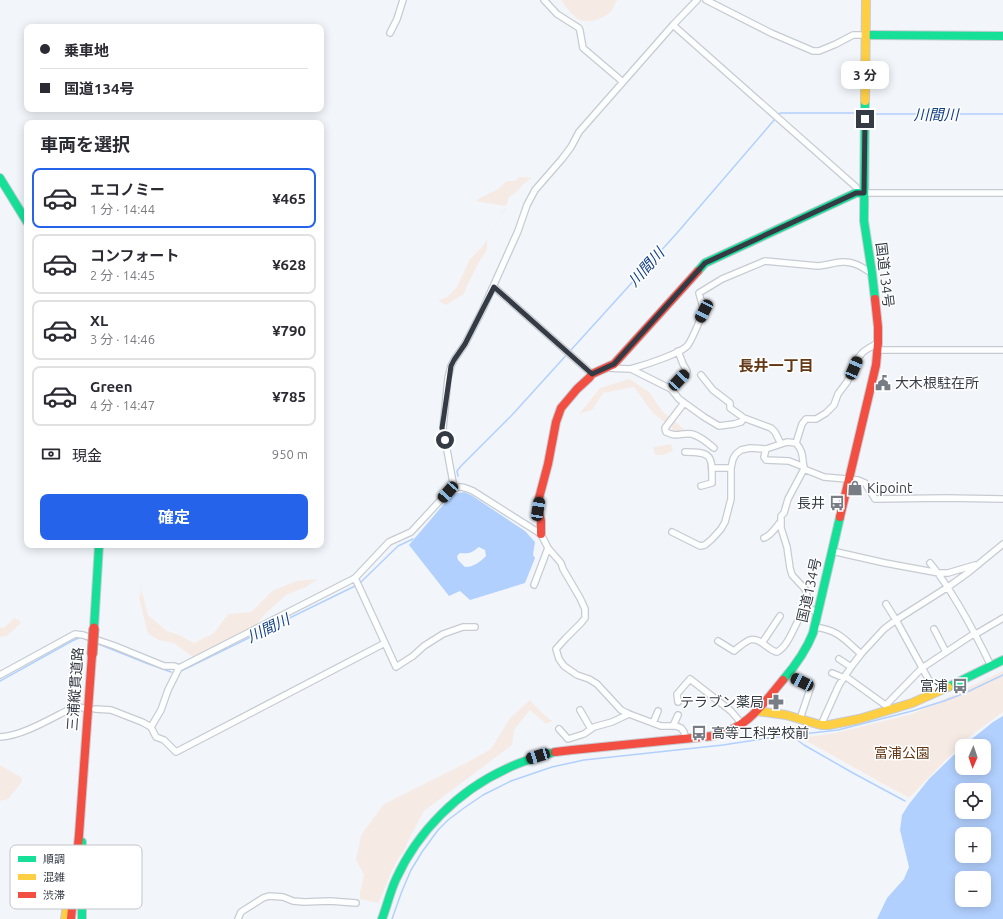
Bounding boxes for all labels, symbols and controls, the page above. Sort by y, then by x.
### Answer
text: 乗車地 [64,42,109,59]
callout: 3 分 [841,61,889,89]
text: 3 分 [853,68,877,82]
text: 国道134号 [64,80,134,97]
water label: 川間川 [913,106,960,123]
route end [856,110,874,128]
text: 車両を選択 [40,134,130,154]
icon: car [42,180,78,216]
text: エコノミー [90,181,165,198]
text: ¥465 [272,190,306,207]
text: 1 分 · 14:44 [90,202,155,216]
street label: 国道134号 [873,241,897,309]
water label: 川間川 [625,243,669,289]
icon: car [42,246,78,282]
text: コンフォート [90,247,180,264]
text: ¥628 [272,256,306,273]
text: 2 分 · 14:45 [90,268,155,282]
car [693,298,715,324]
icon: car [42,312,78,348]
text: XL [90,312,108,329]
text: ¥790 [272,322,306,339]
text: 3 分 · 14:46 [90,332,155,346]
car [844,355,864,381]
district label: 長井一丁目 [738,357,814,374]
car [666,367,692,393]
public building icon: 大木根駐在所 [874,374,892,392]
place label: 大木根駐在所 [895,375,979,391]
icon: car [42,378,78,414]
text: Green [90,378,132,395]
text: ¥785 [272,388,306,405]
text: 4 分 · 14:47 [90,398,155,412]
route start [436,431,454,449]
icon: cash [40,443,62,465]
text: 現金 [72,447,102,464]
text: 950 m [272,447,308,461]
car [436,479,460,505]
shop icon: Kipoint [846,479,864,497]
place label: Kipoint [867,480,913,496]
button: 確定 [40,494,308,540]
bus stop icon: 長井 [828,494,846,512]
place label: 長井 [797,495,825,511]
car [530,496,546,522]
street label: 国道134号 [794,556,824,624]
water label: 川間川 [244,610,294,646]
street label: 三浦縦貫道路 [64,647,86,731]
car [789,671,815,693]
bus stop icon: 富浦 [951,677,969,695]
place label: 富浦 [920,678,948,694]
pharmacy icon: テラブン薬局 [767,693,785,711]
place label: テラブン薬局 [680,694,764,710]
bus stop icon: 高等工科学校前 [690,724,708,742]
place label: 高等工科学校前 [711,725,809,741]
north arrow [955,739,991,775]
map controls [955,739,991,907]
park label: 富浦公園 [874,745,930,761]
car [525,747,551,765]
button: locate [955,783,991,819]
button: + [955,827,991,863]
legend [10,845,142,909]
text: 順調 [43,853,65,865]
text: 混雑 [43,871,65,883]
button: − [955,871,991,907]
text: 渋滞 [43,889,65,901]

